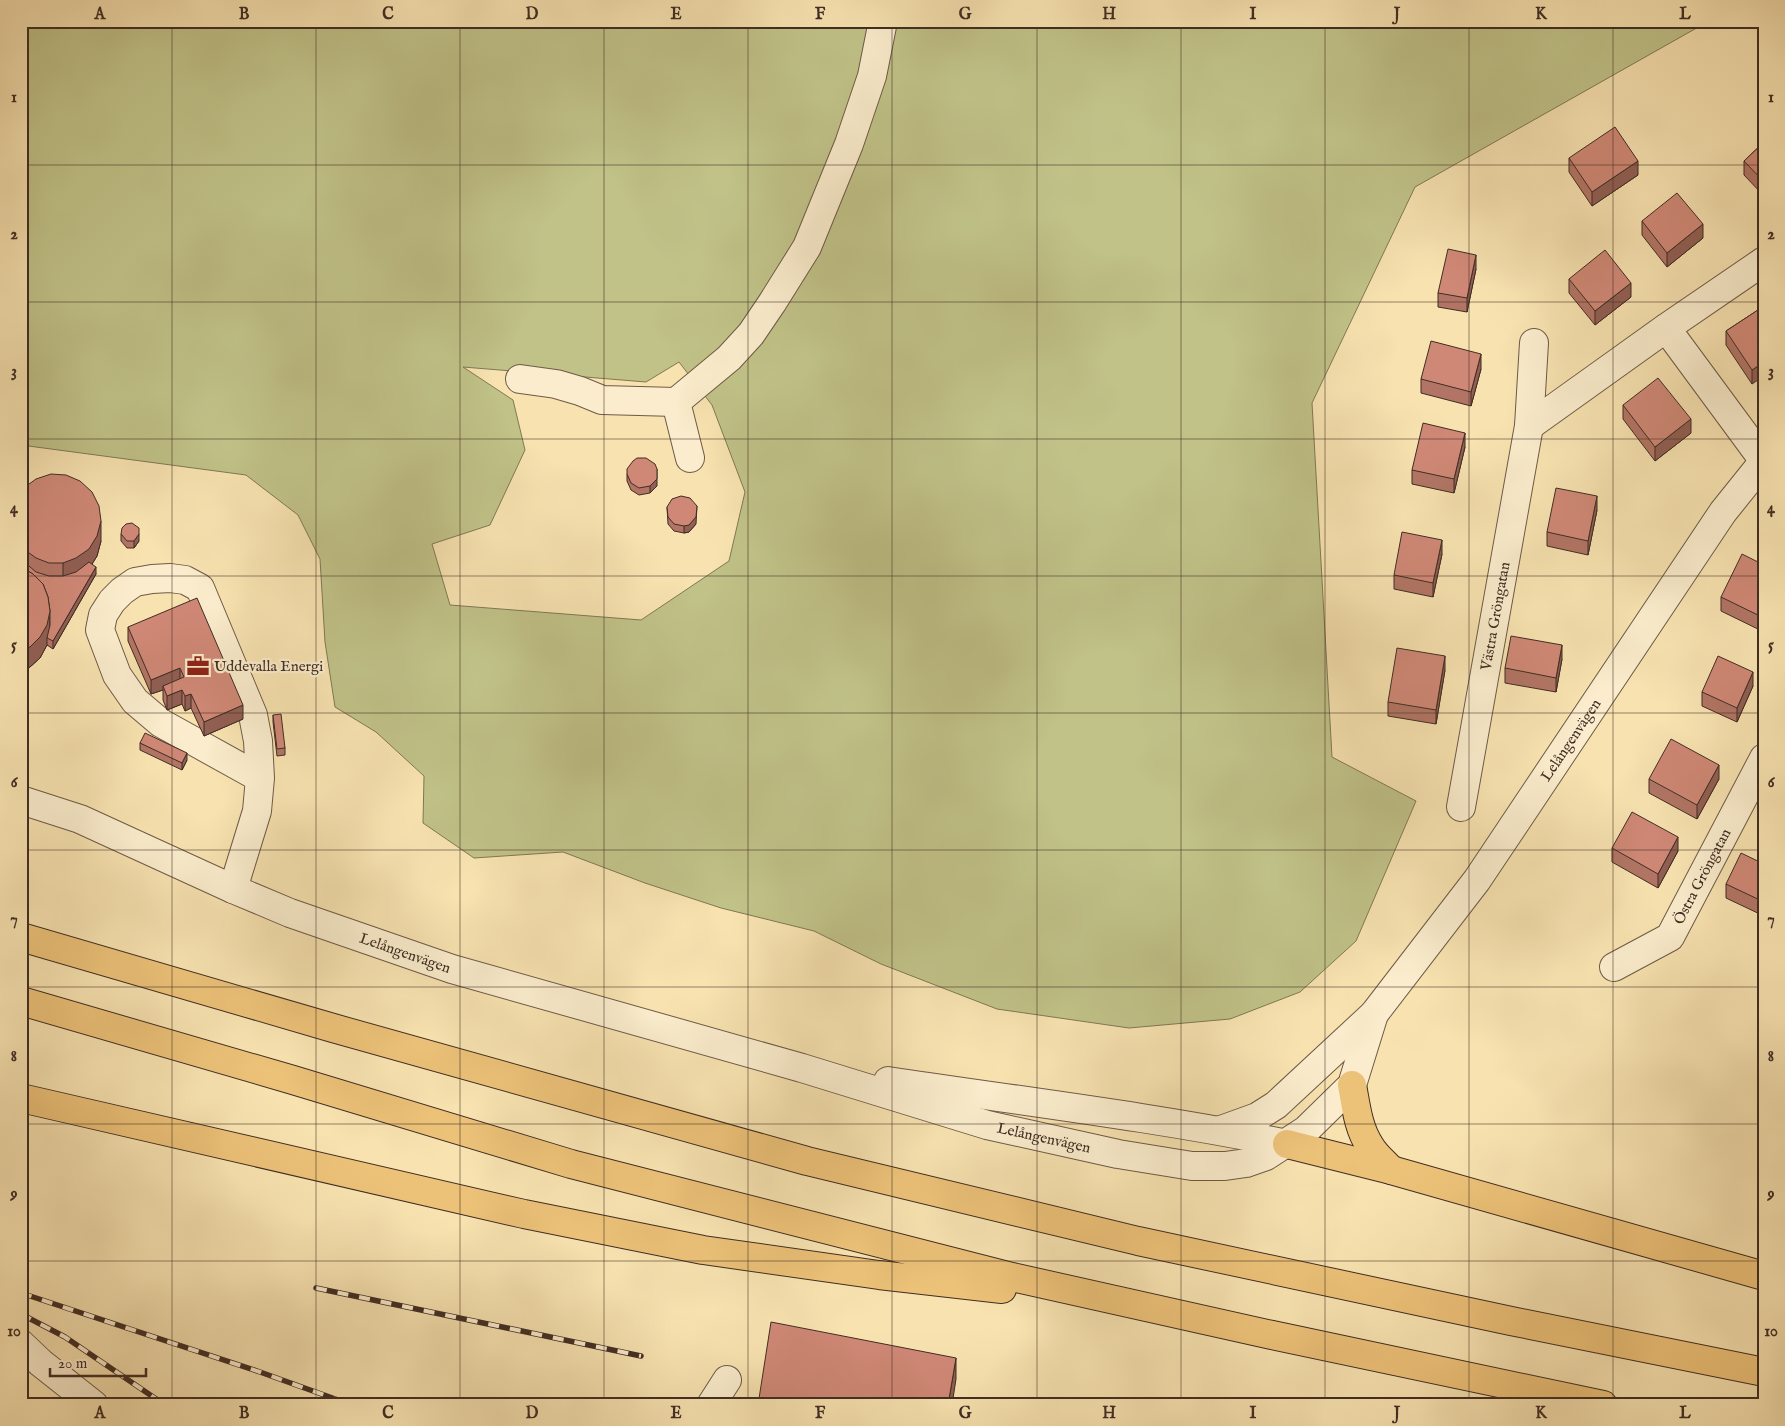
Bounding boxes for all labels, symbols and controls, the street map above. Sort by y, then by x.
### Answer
text: A [94,5,107,25]
text: B [239,5,250,25]
text: C [382,5,394,25]
text: D [526,5,539,25]
text: E [670,5,682,25]
text: F [815,5,826,25]
text: G [959,5,972,25]
text: H [1102,5,1116,25]
text: I [1250,5,1257,25]
text: J [1392,5,1401,25]
text: K [1535,5,1548,25]
text: L [1679,5,1691,25]
text: 1 [11,88,17,108]
text: 1 [1768,88,1774,108]
text: 2 [10,225,18,245]
text: 2 [1767,225,1775,245]
text: 3 [11,362,17,382]
text: 3 [1768,362,1774,382]
text: 4 [10,499,19,519]
text: 4 [1767,499,1776,519]
street label: Västra Gröngatan [1476,560,1514,673]
text: 5 [11,636,17,656]
text: 5 [1768,636,1774,656]
office icon: Uddevalla Energi [185,653,211,679]
place label: Uddevalla Energi [214,657,323,676]
street label: Lelångenvägen [1536,695,1605,785]
text: 6 [11,773,19,793]
text: 6 [1768,773,1776,793]
street label: Östra Gröngatan [1669,825,1735,928]
text: 7 [10,910,18,930]
text: 7 [1767,910,1775,930]
street label: Lelångenvägen [357,928,453,977]
text: 8 [11,1047,17,1067]
text: 8 [1768,1047,1774,1067]
street label: Lelångenvägen [995,1118,1092,1157]
text: 9 [10,1185,18,1205]
text: 9 [1767,1185,1775,1205]
text: 10 [7,1322,21,1342]
text: 10 [1764,1322,1778,1342]
scale bar [50,1346,146,1378]
text: 20 m [58,1354,88,1373]
text: A [94,1404,107,1424]
text: B [239,1404,250,1424]
text: C [382,1404,394,1424]
text: D [526,1404,539,1424]
text: E [670,1404,682,1424]
text: F [815,1404,826,1424]
text: G [959,1404,972,1424]
text: H [1102,1404,1116,1424]
text: I [1250,1404,1257,1424]
text: J [1392,1404,1401,1424]
text: K [1535,1404,1548,1424]
text: L [1679,1404,1691,1424]

